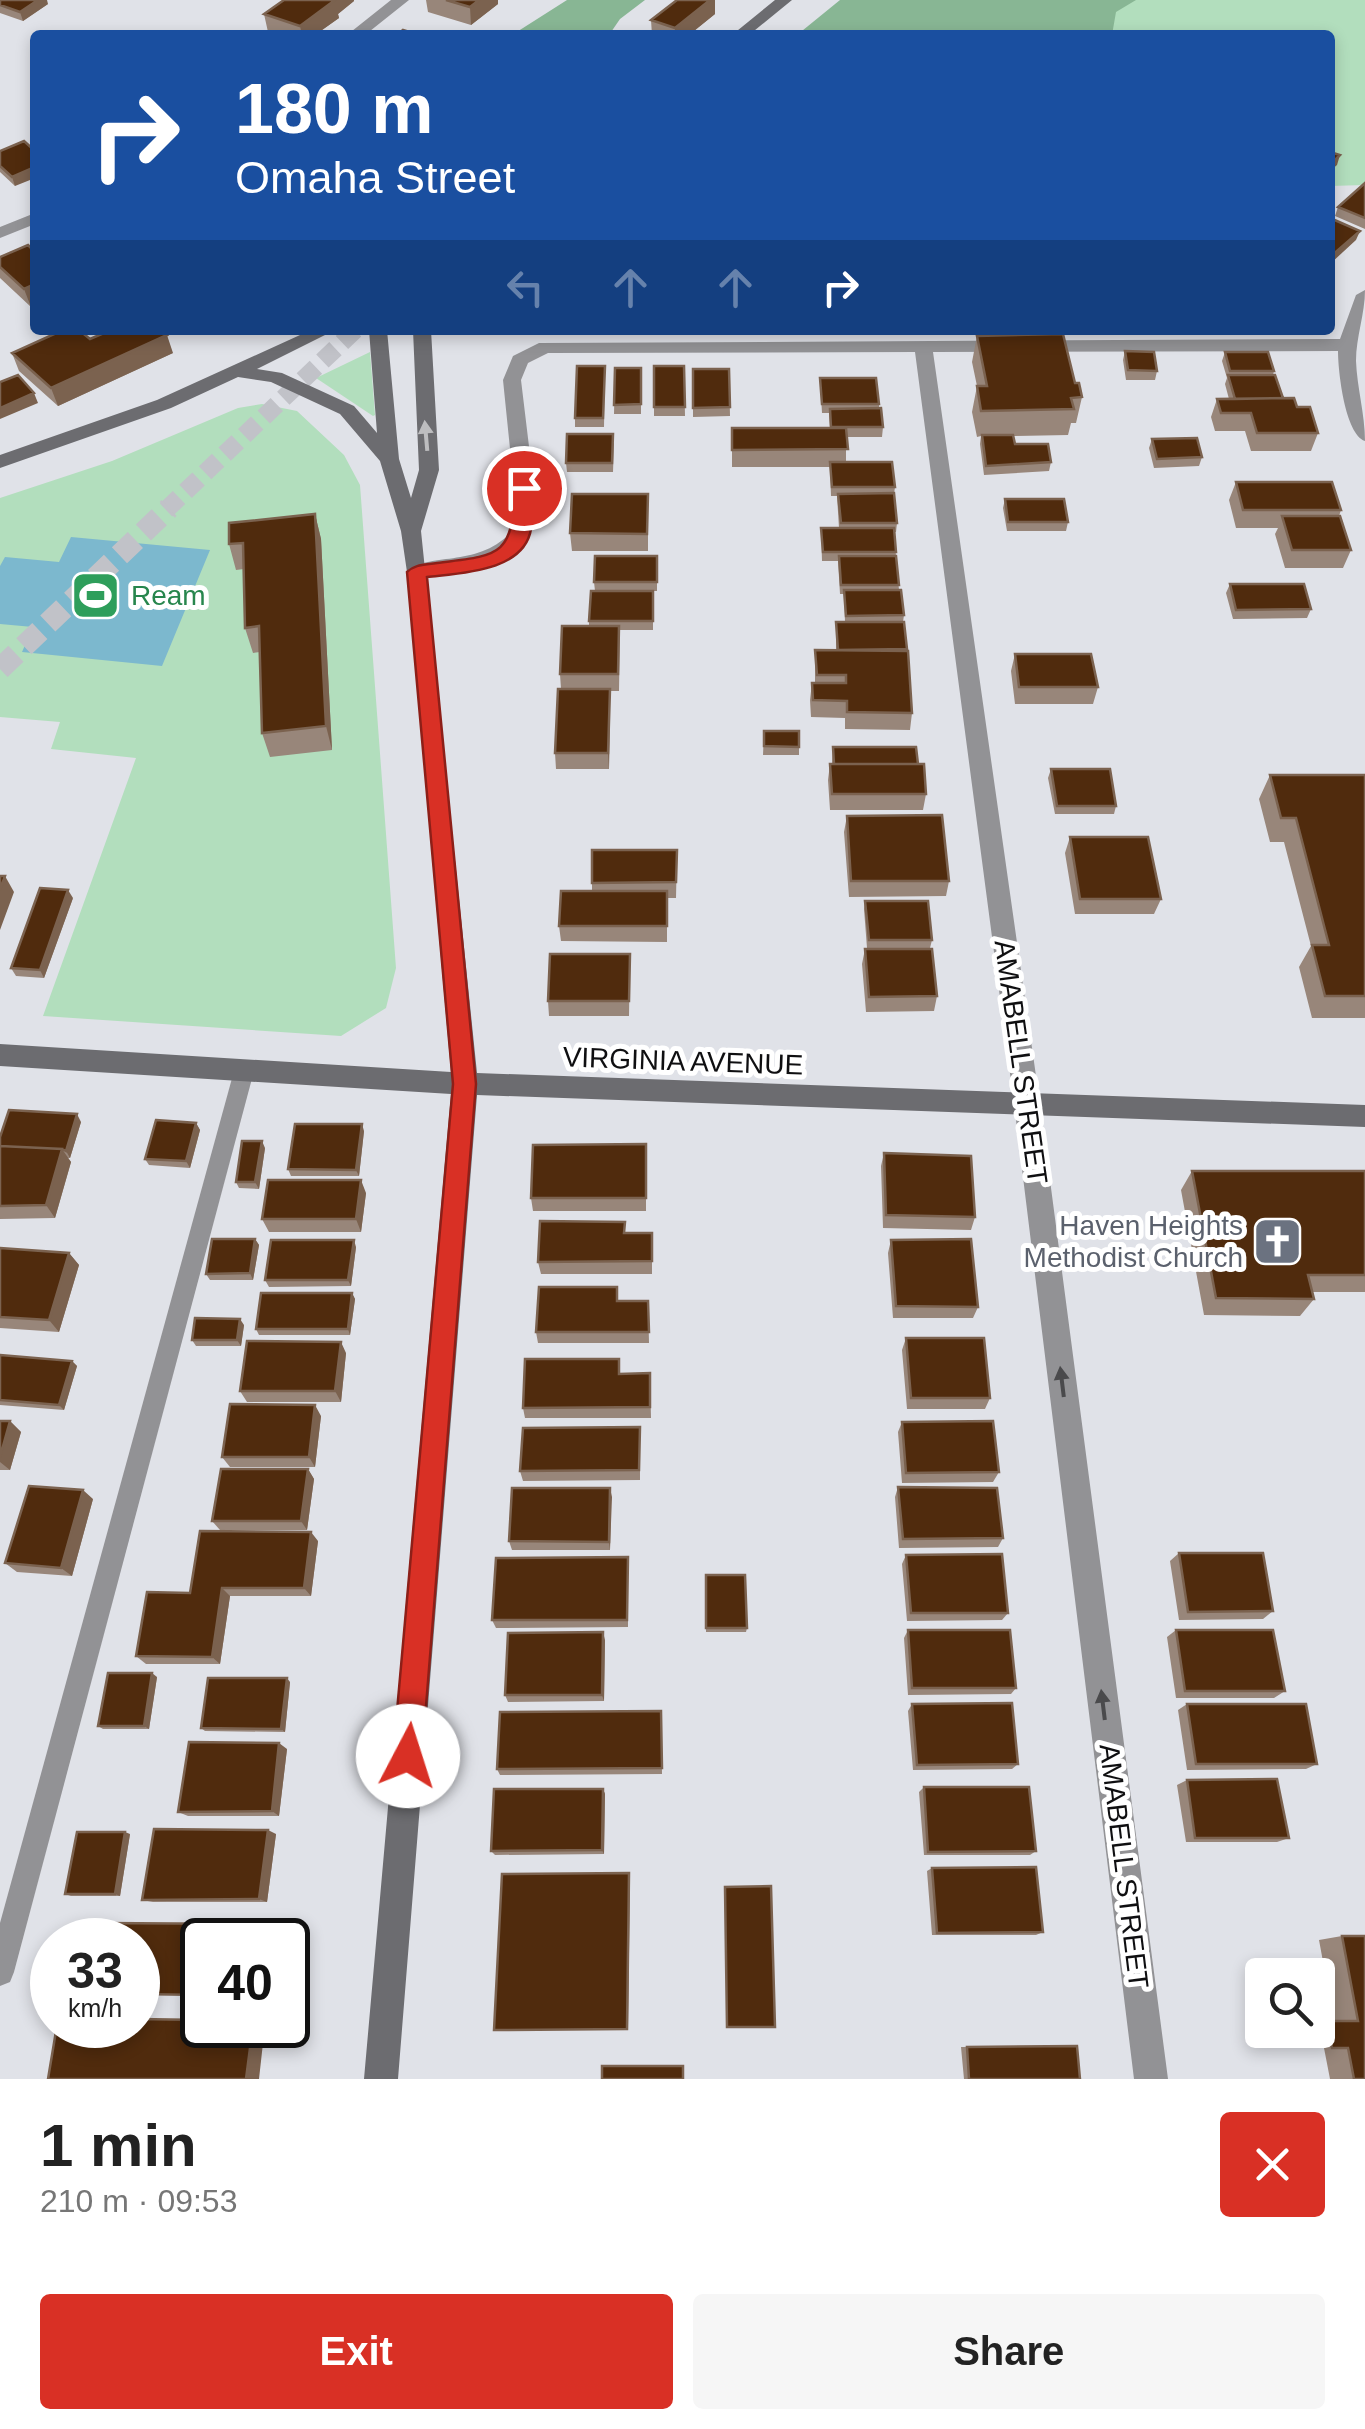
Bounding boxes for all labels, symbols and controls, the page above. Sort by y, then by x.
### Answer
icon: right [70,70,200,200]
text: 180 m [235,70,433,148]
text: Omaha Street [235,152,515,203]
icon: left [498,260,553,315]
icon: ahead [603,260,658,315]
icon: ahead [708,260,763,315]
icon: right [813,260,868,315]
one-way arrow [418,420,434,452]
pin [482,446,567,531]
icon: arrive [497,461,552,516]
sports icon: Ream [70,569,122,621]
place label: Ream [131,580,206,611]
street label: AMABELL STREET [989,938,1053,1186]
street label: VIRGINIA AVENUE [562,1041,804,1081]
place label: Haven Heights Methodist Church [1024,1210,1243,1273]
church icon: Haven Heights Methodist Church [1252,1215,1304,1267]
one-way arrow [1054,1366,1070,1397]
one-way arrow [1095,1688,1111,1720]
position arrow [356,1704,460,1808]
street label: AMABELL STREET [1094,1742,1154,1990]
speed limit sign: 40 [180,1918,310,2048]
text: 33 [67,1943,123,1999]
map controls [1245,1958,1335,2048]
button: search [1245,1958,1335,2048]
text: km/h [68,1994,122,2022]
text: 1 min [40,2112,197,2179]
button: close [1220,2112,1325,2217]
text: 210 m · 09:53 [40,2183,237,2219]
button: Exit [40,2294,673,2409]
button: Share [693,2294,1325,2409]

